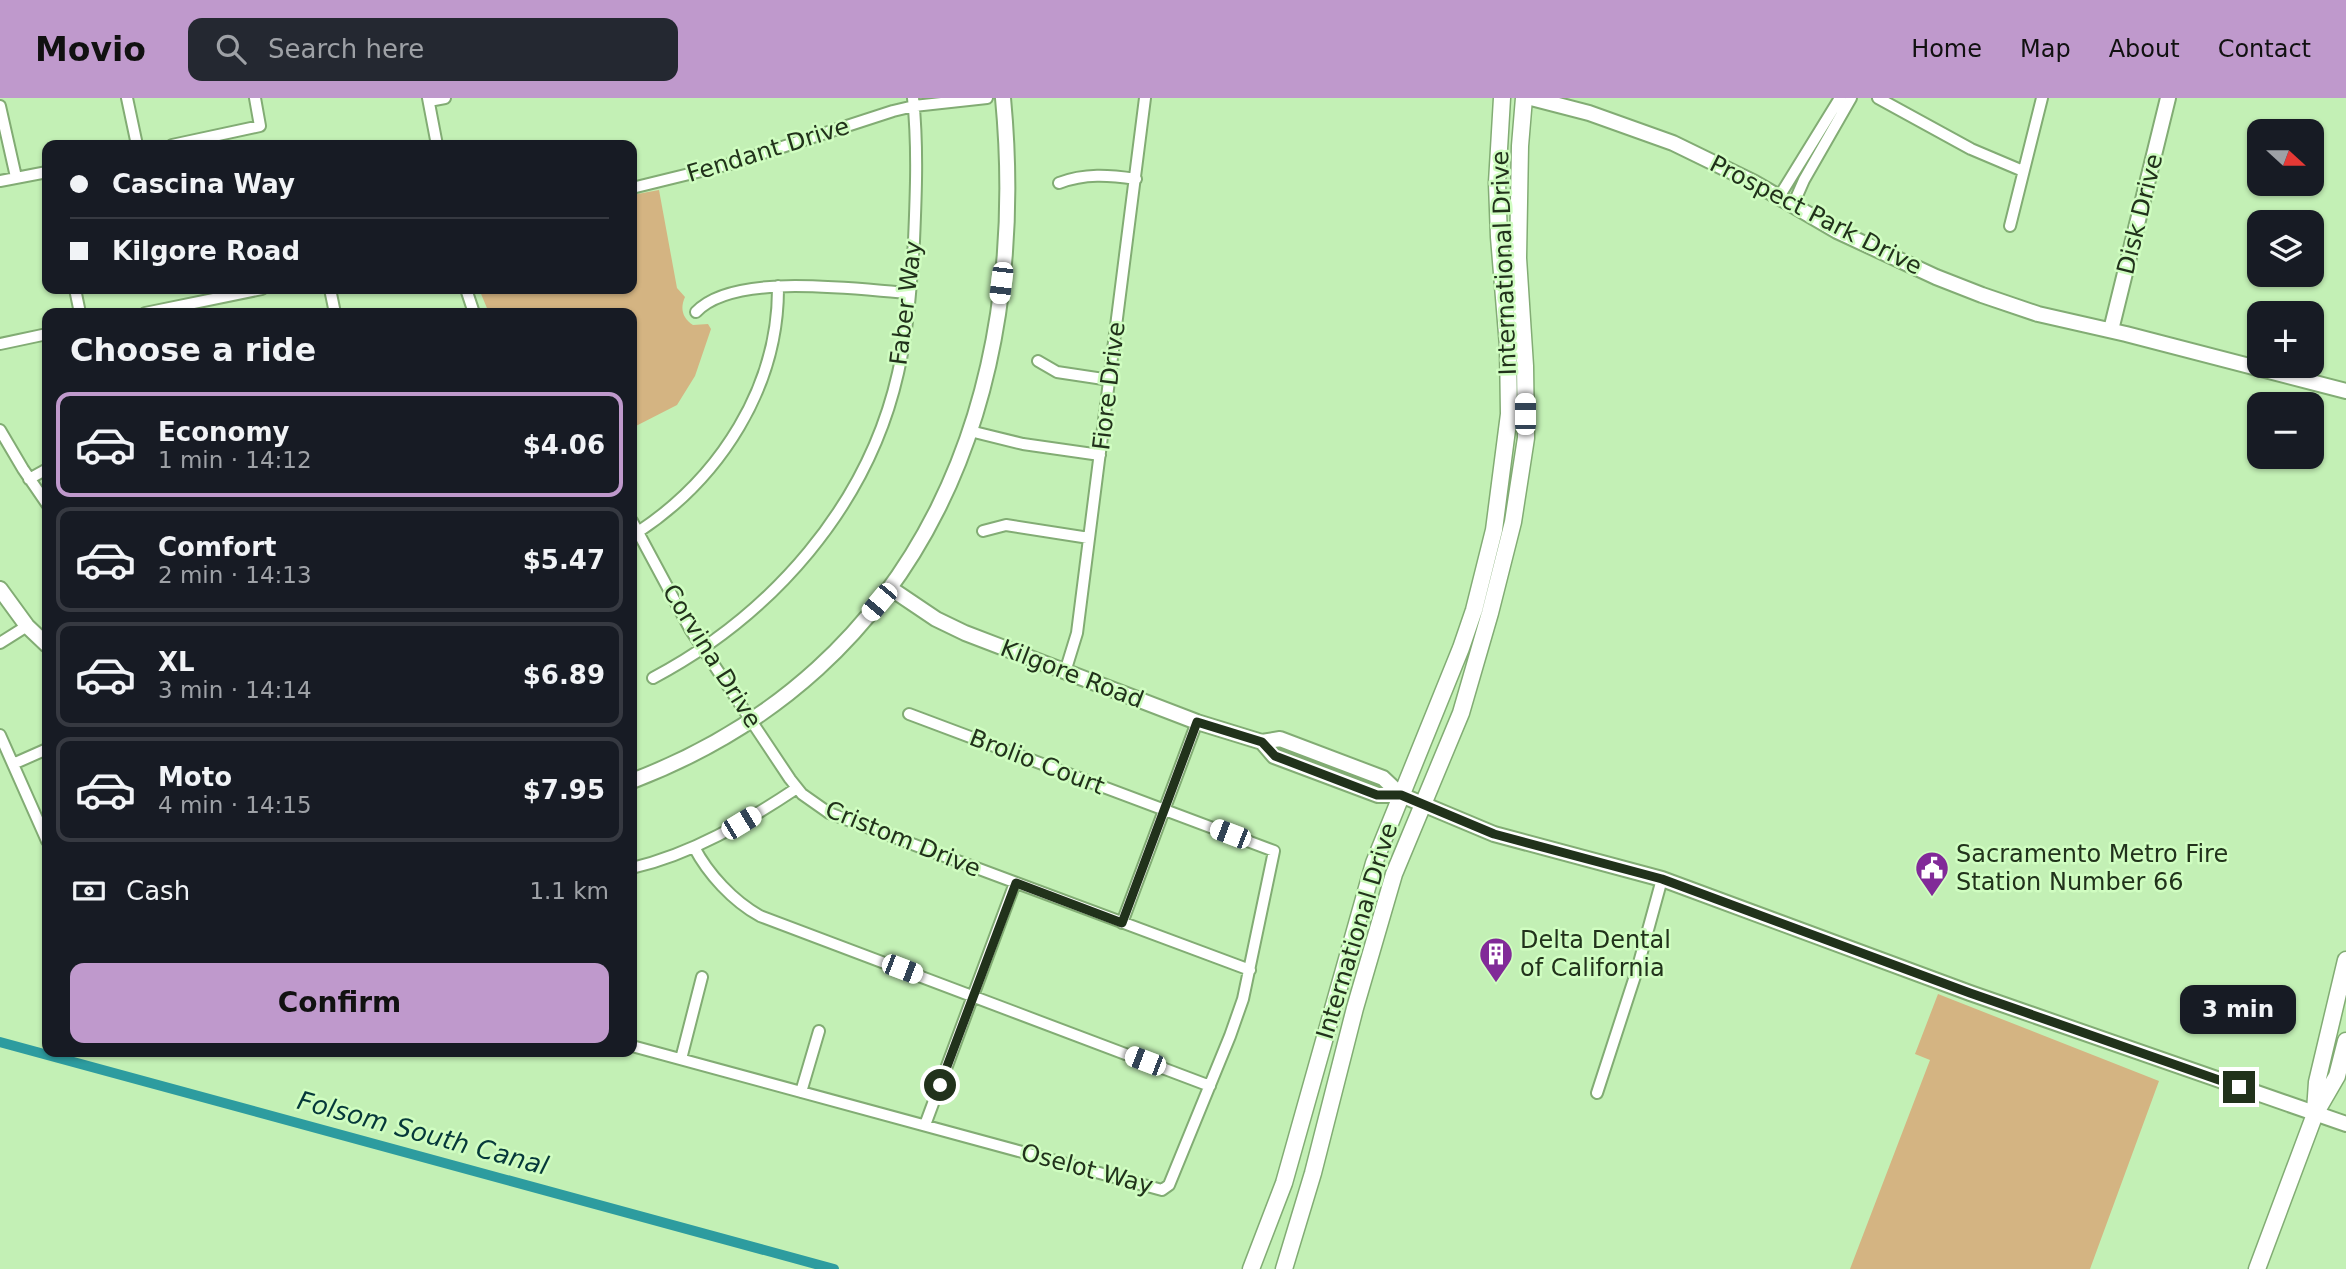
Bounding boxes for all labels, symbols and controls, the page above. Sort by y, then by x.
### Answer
search box [188,18,678,81]
text: Movio [35,30,146,69]
icon: search [212,30,250,68]
text: Search here [268,34,424,64]
text: Home [1911,35,1982,63]
text: Map [2020,35,2071,63]
text: About [2109,35,2180,63]
text: Contact [2218,35,2311,63]
street label: Fendant Drive [683,112,853,188]
north arrow [2247,119,2324,196]
map controls [2247,119,2324,469]
street label: Prospect Park Drive [1705,149,1927,281]
street label: International Drive [1486,150,1522,376]
street label: Disk Drive [2112,151,2168,277]
text: Cascina Way [112,169,295,199]
button: layers [2247,210,2324,287]
text: Kilgore Road [112,236,300,266]
street label: Faber Way [884,239,928,367]
car [989,261,1014,305]
button: + [2247,301,2324,378]
street label: Fiore Drive [1087,320,1131,452]
text: Choose a ride [70,331,316,369]
button: − [2247,392,2324,469]
car [1515,393,1536,435]
icon: car [74,413,137,476]
text: Economy [158,417,289,447]
text: $4.06 [523,430,605,460]
text: 1 min · 14:12 [158,447,312,473]
icon: car [74,528,137,591]
text: Comfort [158,532,276,562]
text: $5.47 [523,545,605,575]
text: 2 min · 14:13 [158,562,312,588]
street label: Corvina Drive [657,579,767,733]
car [858,579,901,625]
street label: Kilgore Road [997,634,1147,714]
icon: car [74,643,137,706]
text: XL [158,647,195,677]
text: $6.89 [523,660,605,690]
text: 3 min · 14:14 [158,677,312,703]
street label: Brolio Court [966,723,1108,801]
icon: car [74,758,137,821]
text: Moto [158,762,232,792]
text: $7.95 [523,775,605,805]
text: 4 min · 14:15 [158,792,312,818]
street label: Cristom Drive [821,795,985,883]
car [718,803,765,843]
car [1207,817,1254,851]
street label: International Drive [1311,819,1403,1043]
place label: Sacramento Metro Fire Station Number 66 [1956,840,2228,896]
public building icon: Sacramento Metro Fire Station Number 66 [1913,849,1951,898]
icon: cash [70,872,108,910]
text: Cash [126,876,190,906]
text: 1.1 km [529,878,609,904]
place label: Delta Dental of California [1520,926,1671,982]
building icon: Delta Dental of California [1477,935,1515,984]
car [879,952,926,986]
button: Confirm [70,963,609,1043]
callout: 3 min [2181,986,2297,1034]
text: 3 min [2202,996,2274,1022]
car [1122,1044,1169,1078]
route start [924,1069,956,1101]
route end [2223,1071,2255,1103]
water label: Folsom South Canal [294,1085,553,1181]
street label: Oselot Way [1018,1138,1156,1200]

